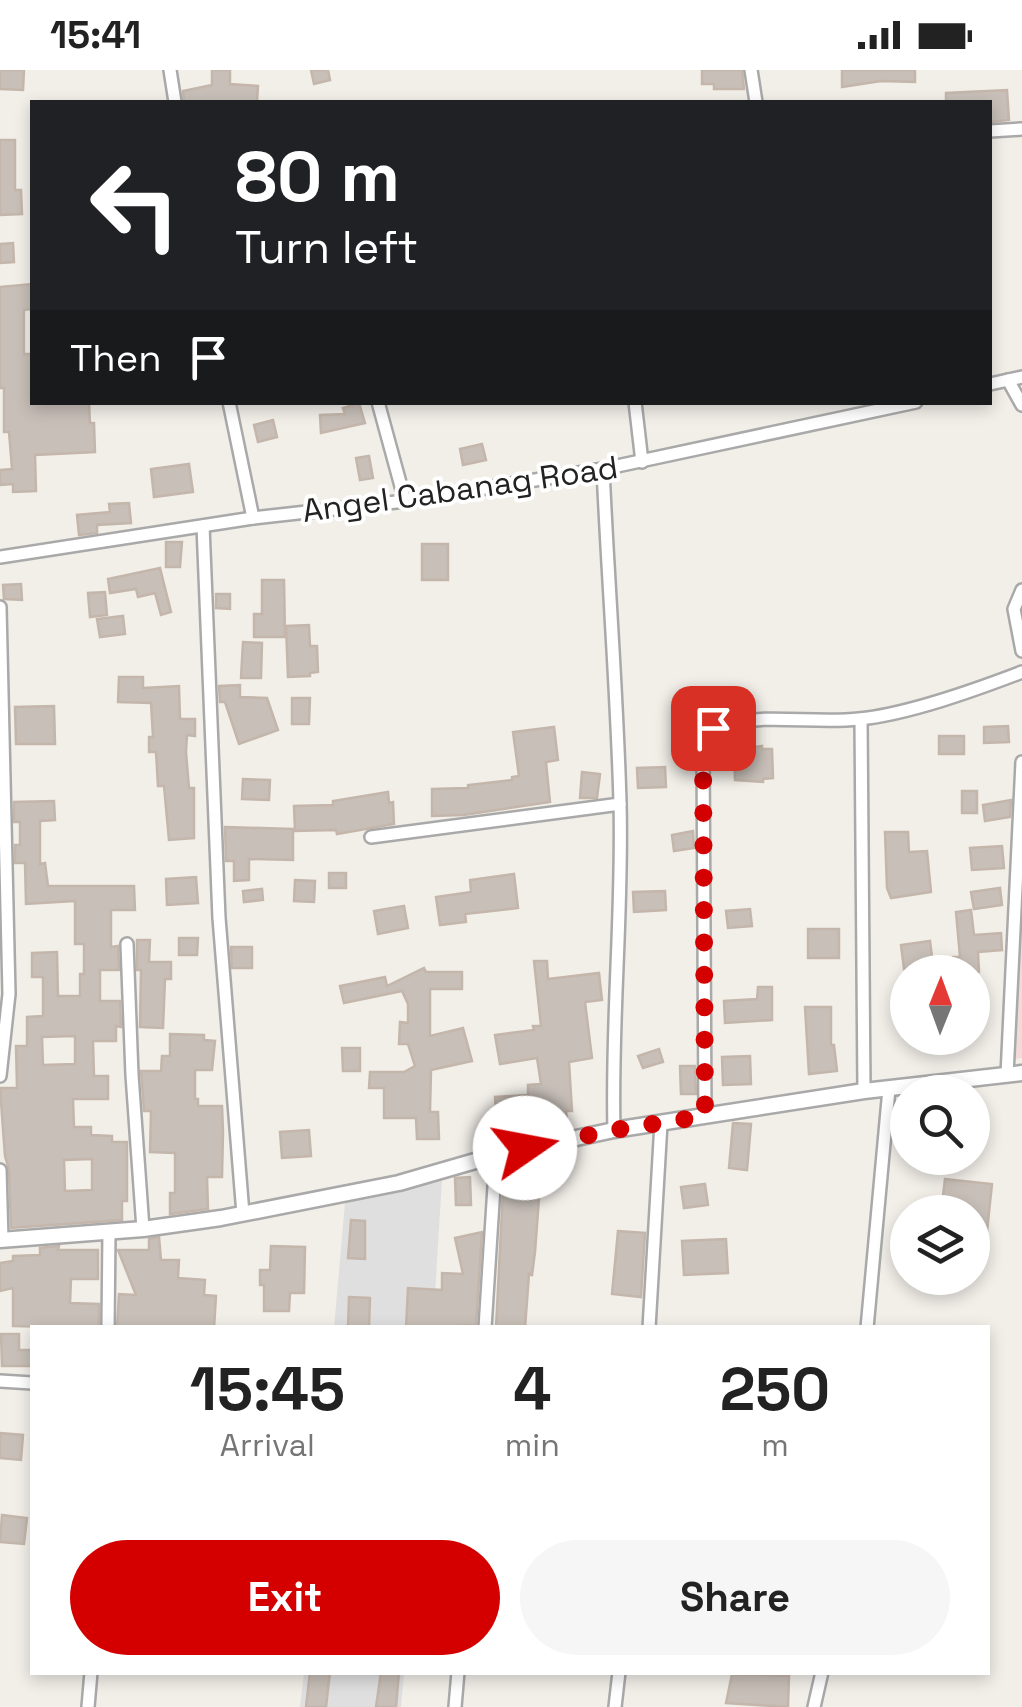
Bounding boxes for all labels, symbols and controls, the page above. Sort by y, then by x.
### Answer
text: 15:41 [50,11,141,59]
text: 80 m [235,132,400,221]
icon: left [70,140,200,270]
text: Turn left [235,219,418,276]
icon: arrive [181,330,236,385]
text: Then [70,334,161,382]
street label: Angel Cabanag Road [300,447,620,531]
pin [671,686,756,771]
icon: arrive [686,701,741,756]
north arrow [890,955,990,1055]
map controls [890,955,990,1295]
button: search [890,1075,990,1175]
position arrow [473,1096,577,1200]
button: layers [890,1195,990,1295]
text: 15:45 [190,1351,345,1428]
text: 4 [513,1351,551,1428]
text: 250 [720,1351,830,1428]
text: Arrival [220,1425,315,1465]
text: min [505,1425,560,1465]
text: m [761,1425,789,1465]
button: Exit [70,1540,500,1655]
button: Share [520,1540,950,1655]

